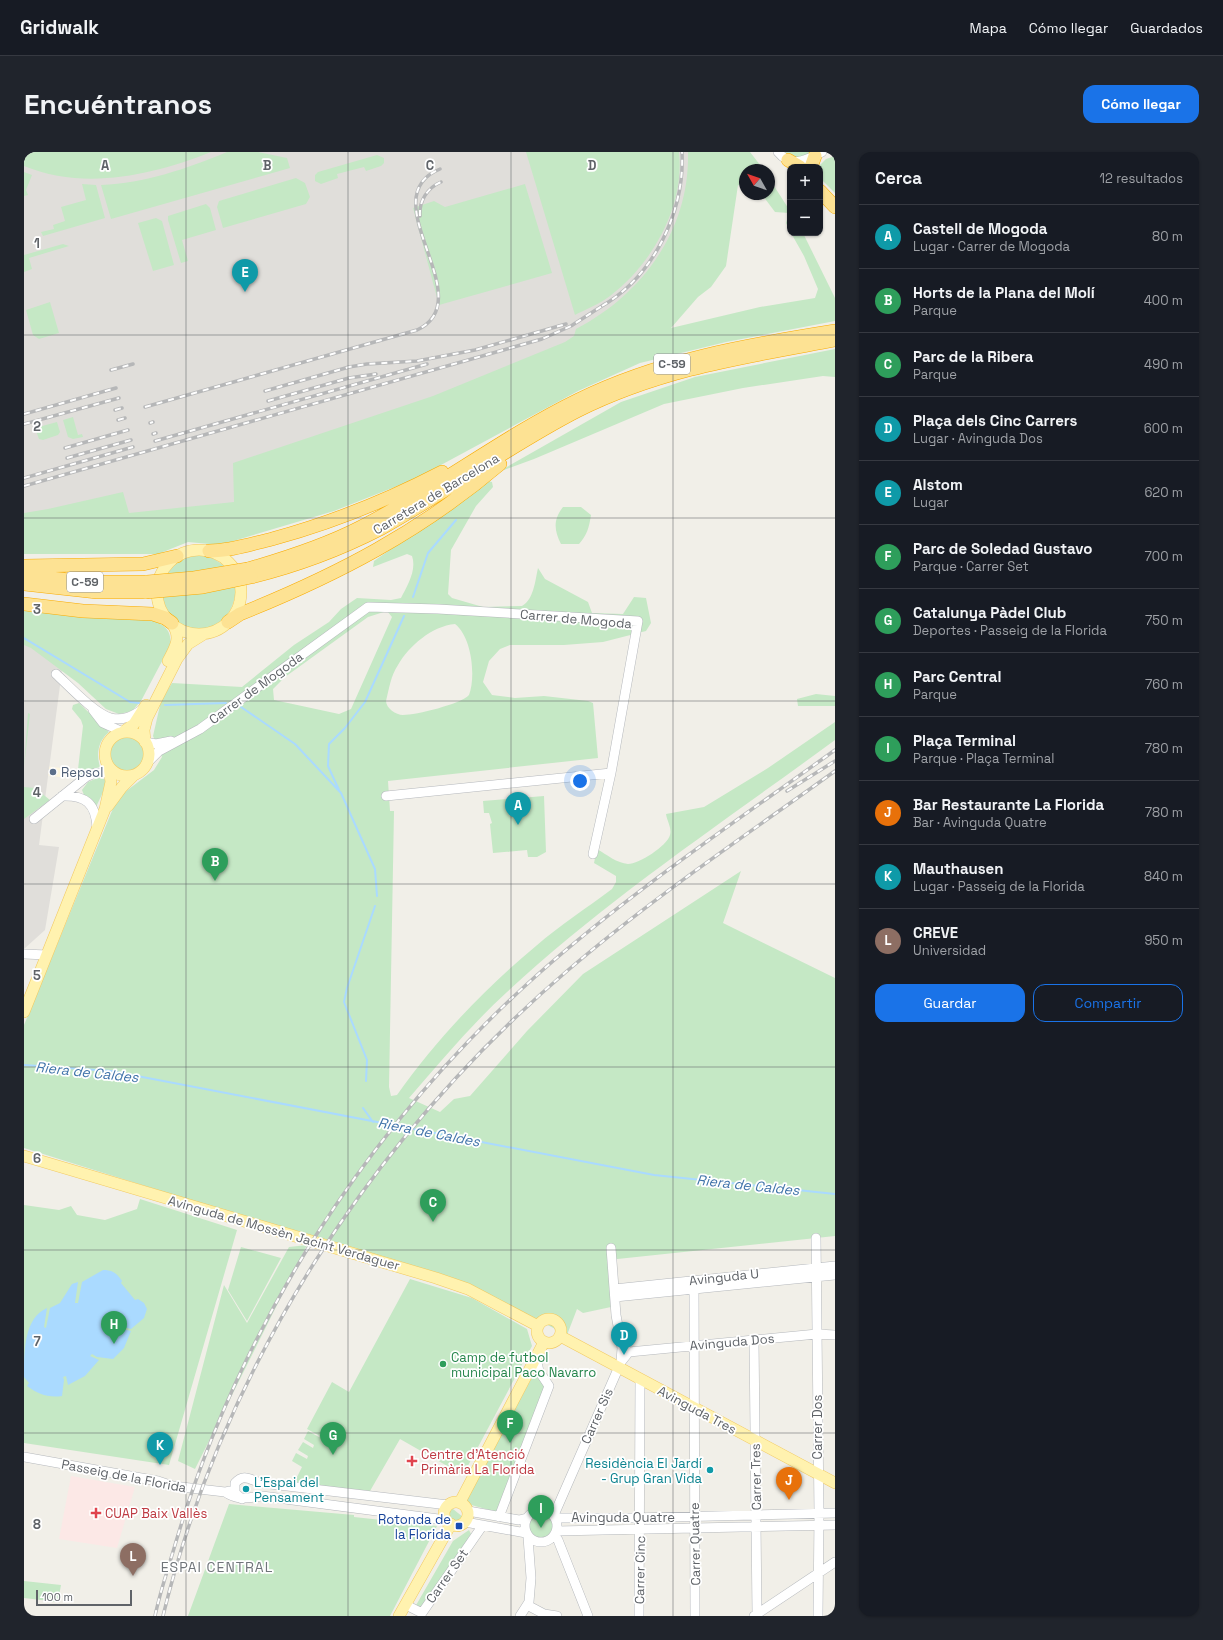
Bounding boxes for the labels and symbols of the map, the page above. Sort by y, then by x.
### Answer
text: A [101,157,110,174]
text: B [263,157,272,174]
text: C [426,157,434,174]
text: D [588,157,597,174]
north arrow [739,164,775,200]
text: 1 [34,235,40,252]
pin: E [232,259,258,292]
road number: C-59 [654,354,690,374]
text: 2 [33,418,41,435]
street label: Carretera de Barcelona [370,449,503,538]
road number: C-59 [67,572,103,592]
text: 3 [33,601,41,618]
street label: Carrer de Mogoda [519,606,633,632]
street label: Carrer de Mogoda [206,648,307,728]
place label: Repsol [61,764,103,781]
marker: Repsol [48,767,58,777]
your location [570,771,590,791]
text: 4 [33,784,41,801]
pin: A [505,792,531,825]
pin: B [202,848,228,881]
text: 5 [33,967,41,984]
water label: Riera de Caldes [35,1058,140,1086]
water label: Riera de Caldes [377,1113,482,1151]
text: 6 [33,1150,41,1167]
water label: Riera de Caldes [696,1171,801,1199]
pin: C [420,1189,446,1222]
street label: Avinguda de Mossèn Jacint Verdaguer [166,1192,402,1274]
street label: Avinguda U [688,1265,760,1289]
pin: H [101,1311,127,1344]
pin: D [611,1322,637,1355]
street label: Avinguda Dos [689,1330,775,1354]
text: 7 [33,1333,41,1350]
place label: Camp de futbol municipal Paco Navarro [451,1349,596,1381]
marker: Camp de futbol municipal Paco Navarro [438,1359,448,1369]
street label: Avinguda Tres [655,1382,740,1438]
street label: Carrer Sis [577,1385,617,1447]
street label: Carrer Dos [809,1394,826,1459]
pin: F [497,1410,523,1443]
pin: G [320,1422,346,1455]
pin: K [147,1432,173,1465]
street label: Carrer Tres [747,1443,765,1511]
place label: Centre d'Atenció Primària La Florida [421,1446,535,1478]
marker: Centre d'Atenció Primària La Florida [406,1455,418,1467]
place label: Residència El Jardí - Grup Gran Vida [585,1455,703,1487]
street label: Passeig de la Florida [60,1456,188,1497]
marker: Residència El Jardí - Grup Gran Vida [705,1465,715,1475]
pin: J [776,1467,802,1500]
place label: L'Espai del Pensament [254,1474,324,1506]
marker: L'Espai del Pensament [241,1484,251,1494]
pin: I [528,1495,554,1528]
street label: Carrer Quatre [686,1502,704,1586]
place label: CUAP Baix Vallès [105,1505,207,1522]
marker: CUAP Baix Vallès [90,1507,102,1519]
street label: Avinguda Quatre [571,1509,675,1526]
place label: Rotonda de la Florida [378,1511,452,1543]
text: 8 [33,1516,41,1533]
marker: Rotonda de la Florida [454,1521,464,1531]
street label: Carrer Cinc [631,1535,649,1604]
pin: L [120,1543,146,1576]
street label: Carrer Set [422,1545,472,1607]
district label: ESPAI CENTRAL [161,1558,273,1576]
scale bar [36,1588,132,1607]

